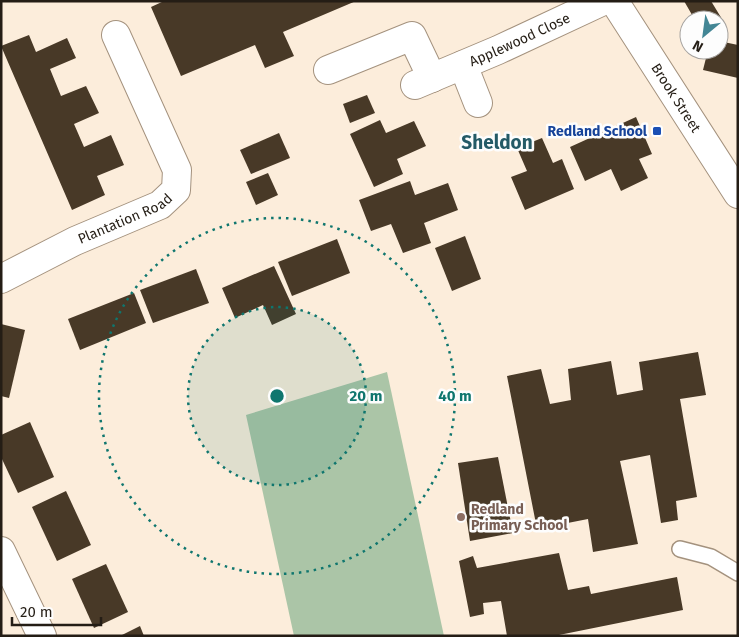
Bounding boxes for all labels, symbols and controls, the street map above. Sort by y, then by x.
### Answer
street label: Applewood Close [467,10,573,70]
north arrow [679,10,729,60]
text: N [690,36,706,56]
street label: Brook Street [647,60,705,137]
place label: Redland School [548,123,648,140]
marker: Redland School [651,125,663,137]
district label: Sheldon [461,131,533,154]
street label: Plantation Road [75,190,176,248]
centre of rings [268,387,286,405]
text: 20 m [350,387,382,405]
text: 40 m [438,387,472,405]
place label: Redland Primary School [471,501,569,534]
marker: Redland Primary School [455,511,467,523]
scale bar [12,594,101,626]
text: 20 m [20,603,53,621]

